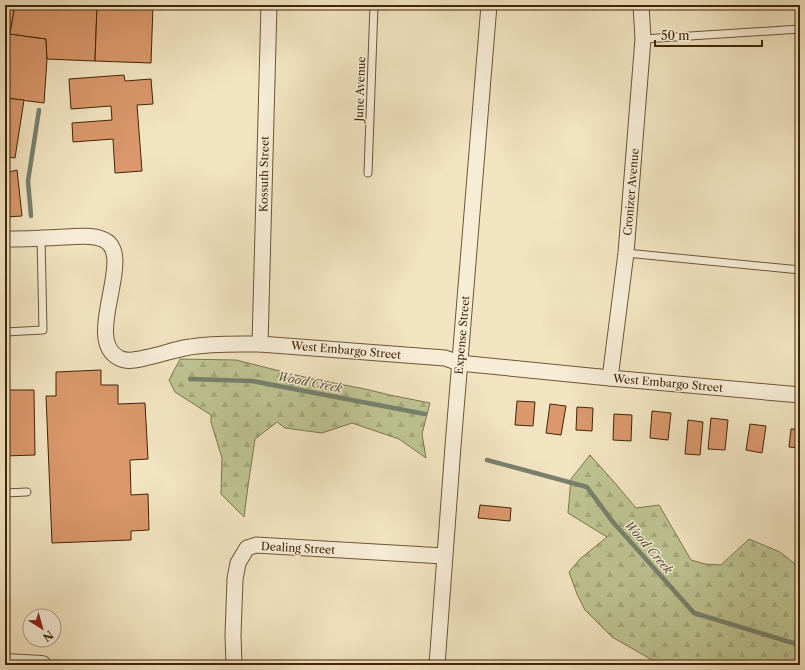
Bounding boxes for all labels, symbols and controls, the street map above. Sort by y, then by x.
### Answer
scale bar [655,22,762,48]
text: 50 m [661,28,690,43]
street label: June Avenue [352,56,368,124]
street label: Kossuth Street [256,136,272,212]
street label: Cronizer Avenue [620,148,642,236]
street label: Expense Street [452,295,472,375]
street label: West Embargo Street [289,338,402,362]
water label: Wood Creek [276,368,344,396]
street label: West Embargo Street [611,371,724,395]
water label: Wood Creek [622,517,677,577]
street label: Dealing Street [261,539,336,557]
north arrow [22,608,62,648]
text: N [40,628,56,645]

